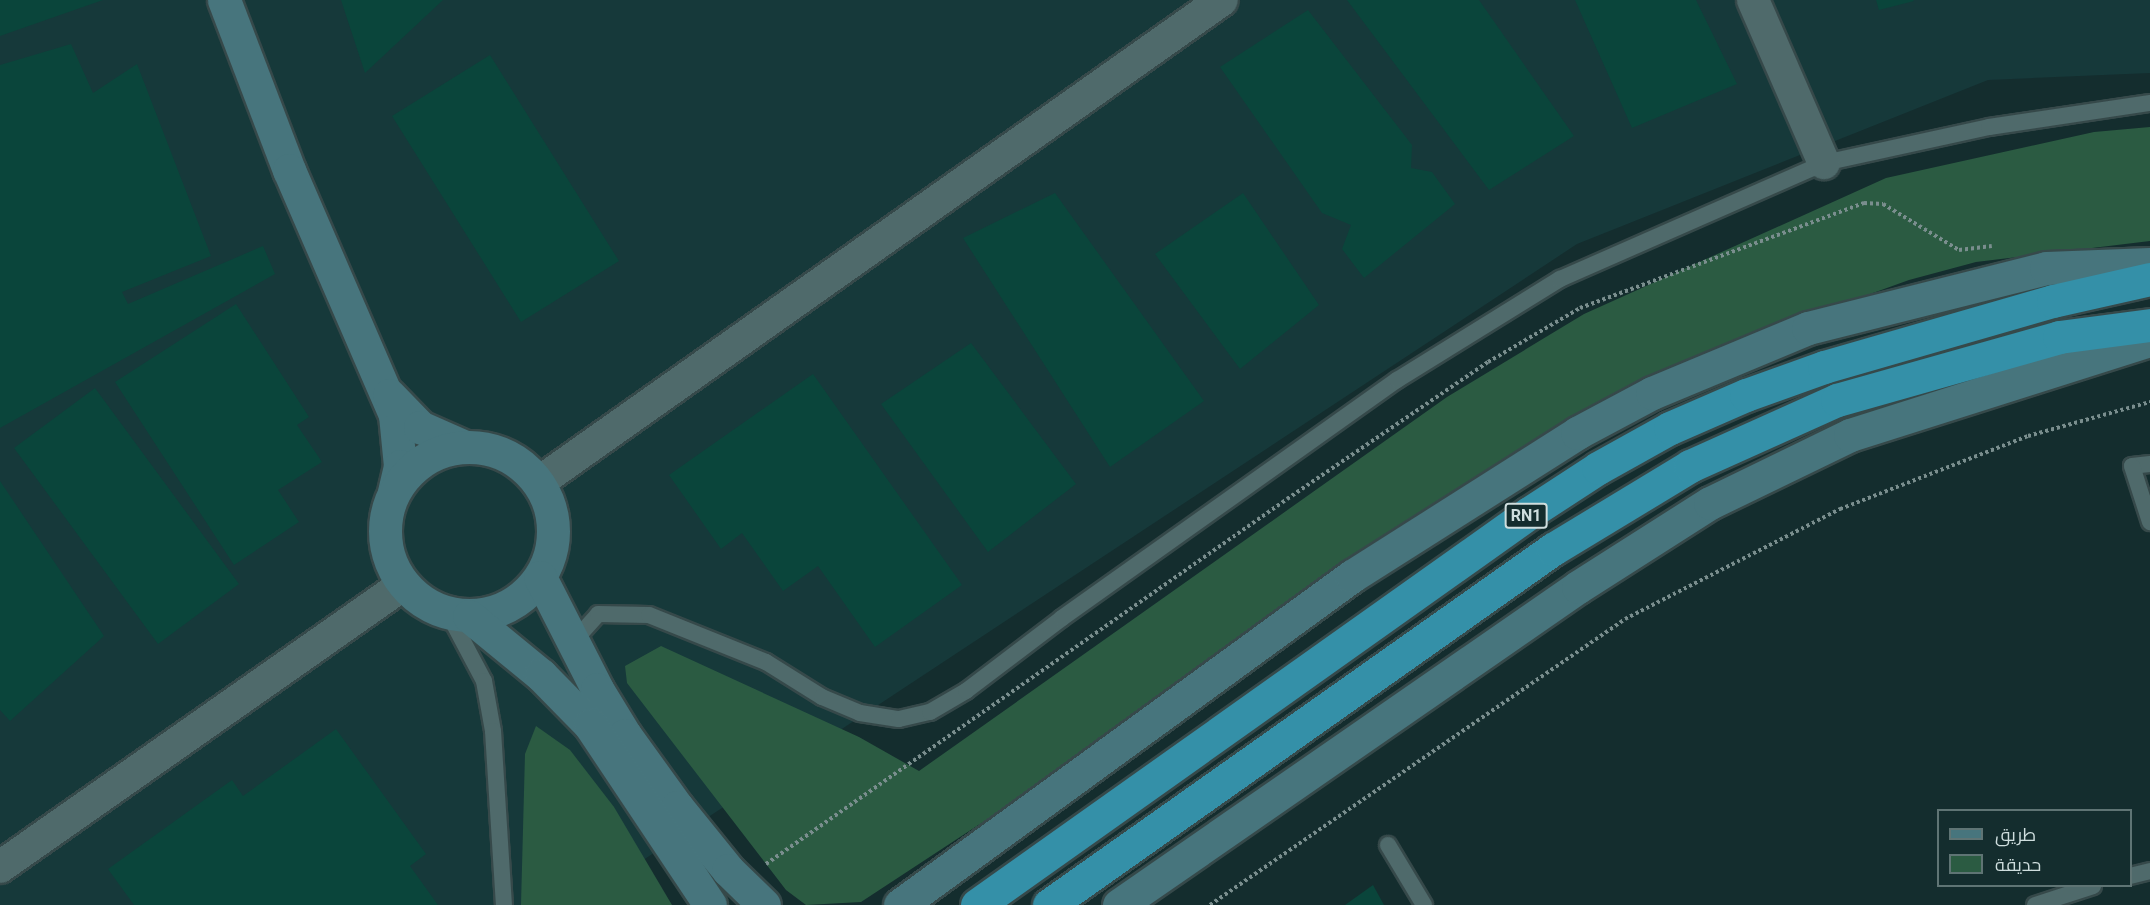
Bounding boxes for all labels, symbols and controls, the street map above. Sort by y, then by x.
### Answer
road number: RN1 [1504,503,1549,529]
legend [1937,809,2132,887]
text: طريق [1995,824,2036,845]
text: حديقة [1995,854,2041,875]

